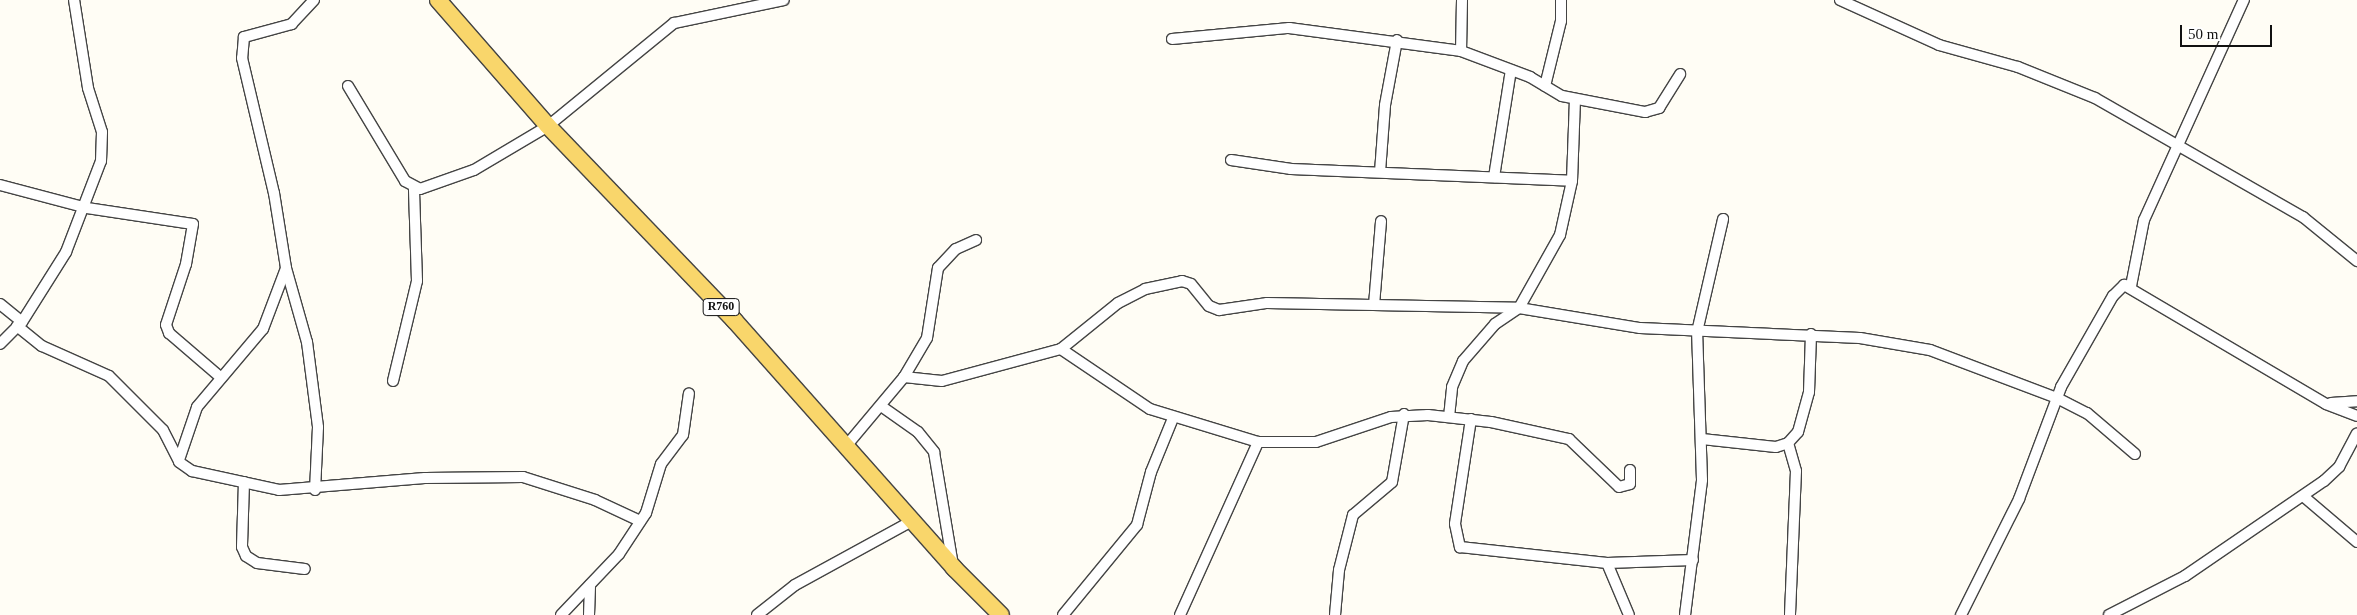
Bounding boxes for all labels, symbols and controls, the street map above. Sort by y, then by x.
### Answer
scale bar [2182,15,2274,47]
text: 50 m [2188,26,2218,42]
road number: R760 [702,298,740,316]

